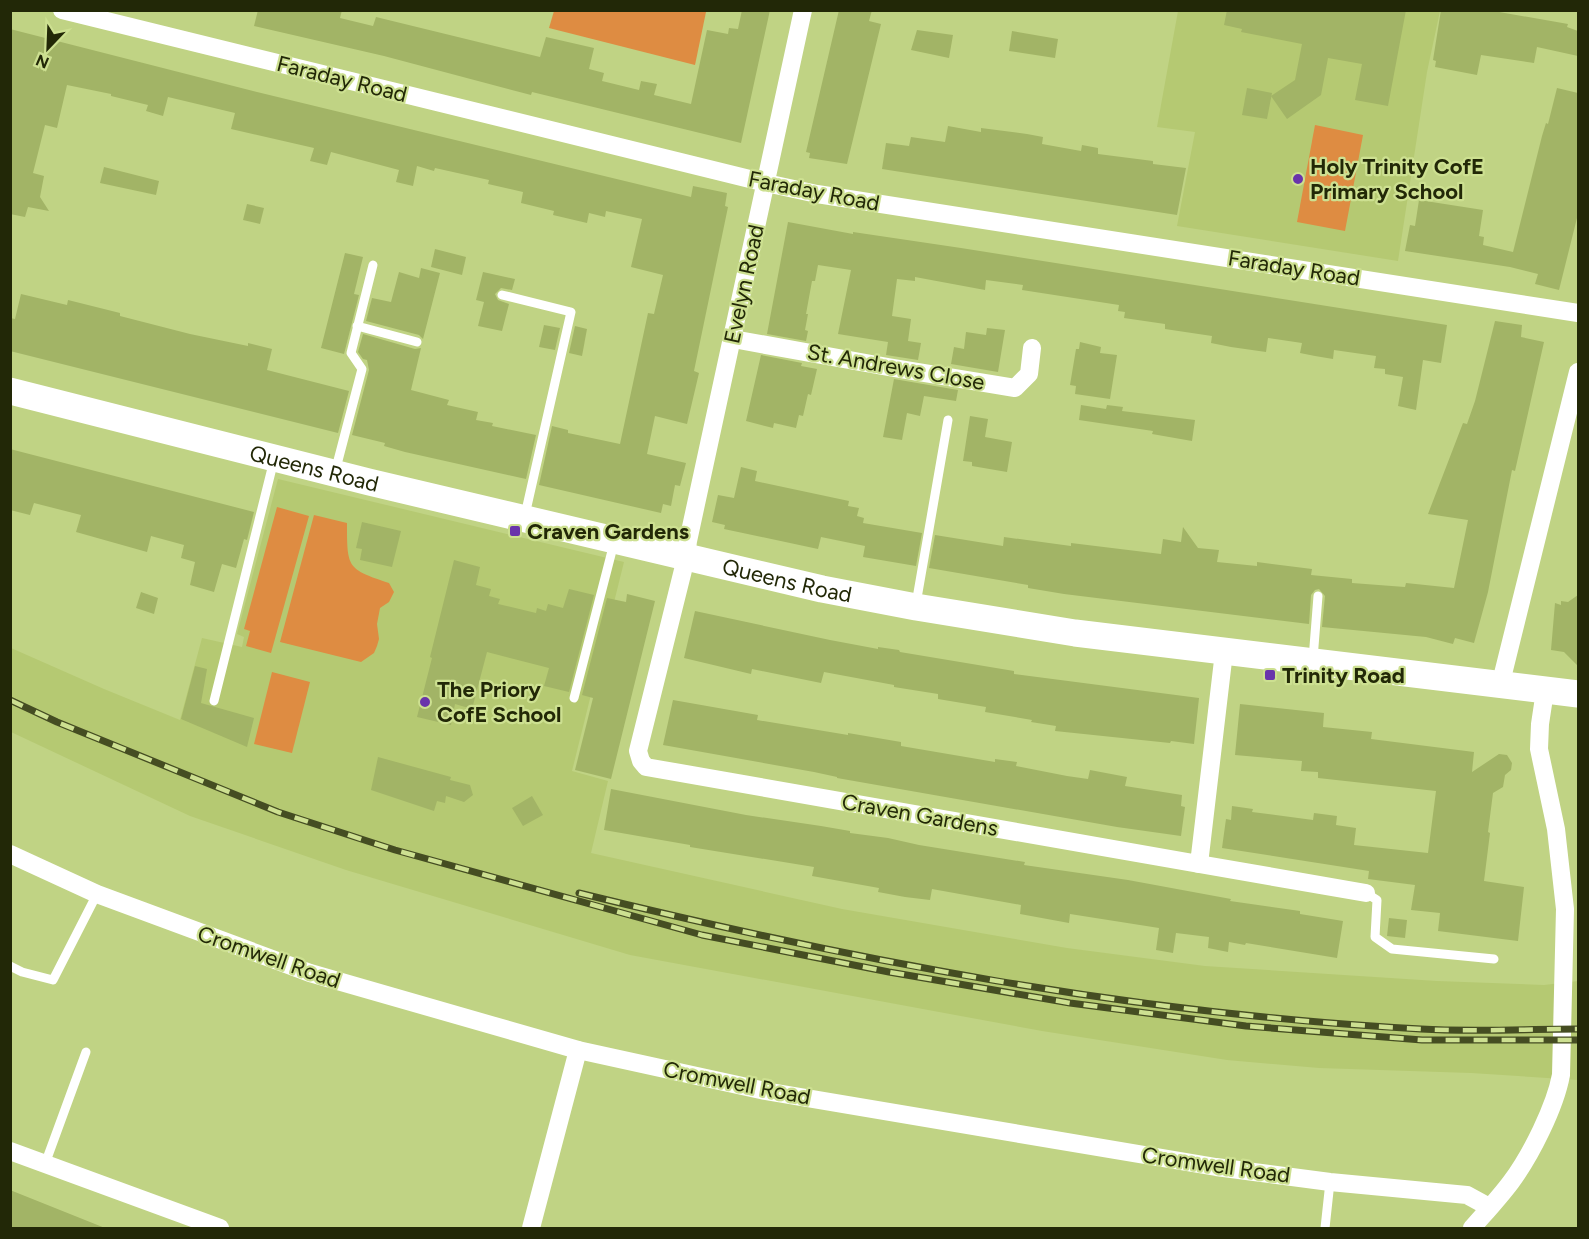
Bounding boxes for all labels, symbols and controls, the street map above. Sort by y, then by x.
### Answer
north arrow [18,18,78,78]
text: N [33,50,52,73]
street label: Faraday Road [274,50,410,108]
place label: Holy Trinity CofE Primary School [1310,153,1484,205]
street label: Faraday Road [746,165,882,217]
marker: Holy Trinity CofE Primary School [1291,172,1305,186]
street label: Evelyn Road [718,222,770,346]
street label: Faraday Road [1226,244,1362,292]
street label: St. Andrews Close [805,338,987,396]
street label: Queens Road [247,439,382,497]
place label: Craven Gardens [527,518,689,545]
marker: Craven Gardens [508,524,522,538]
street label: Queens Road [720,552,854,608]
place label: Trinity Road [1282,662,1405,689]
marker: Trinity Road [1263,668,1277,682]
place label: The Priory CofE School [437,676,561,728]
marker: The Priory CofE School [418,695,432,709]
street label: Craven Gardens [840,788,1000,842]
street label: Cromwell Road [194,920,344,994]
street label: Cromwell Road [661,1055,813,1111]
street label: Cromwell Road [1140,1141,1292,1189]

